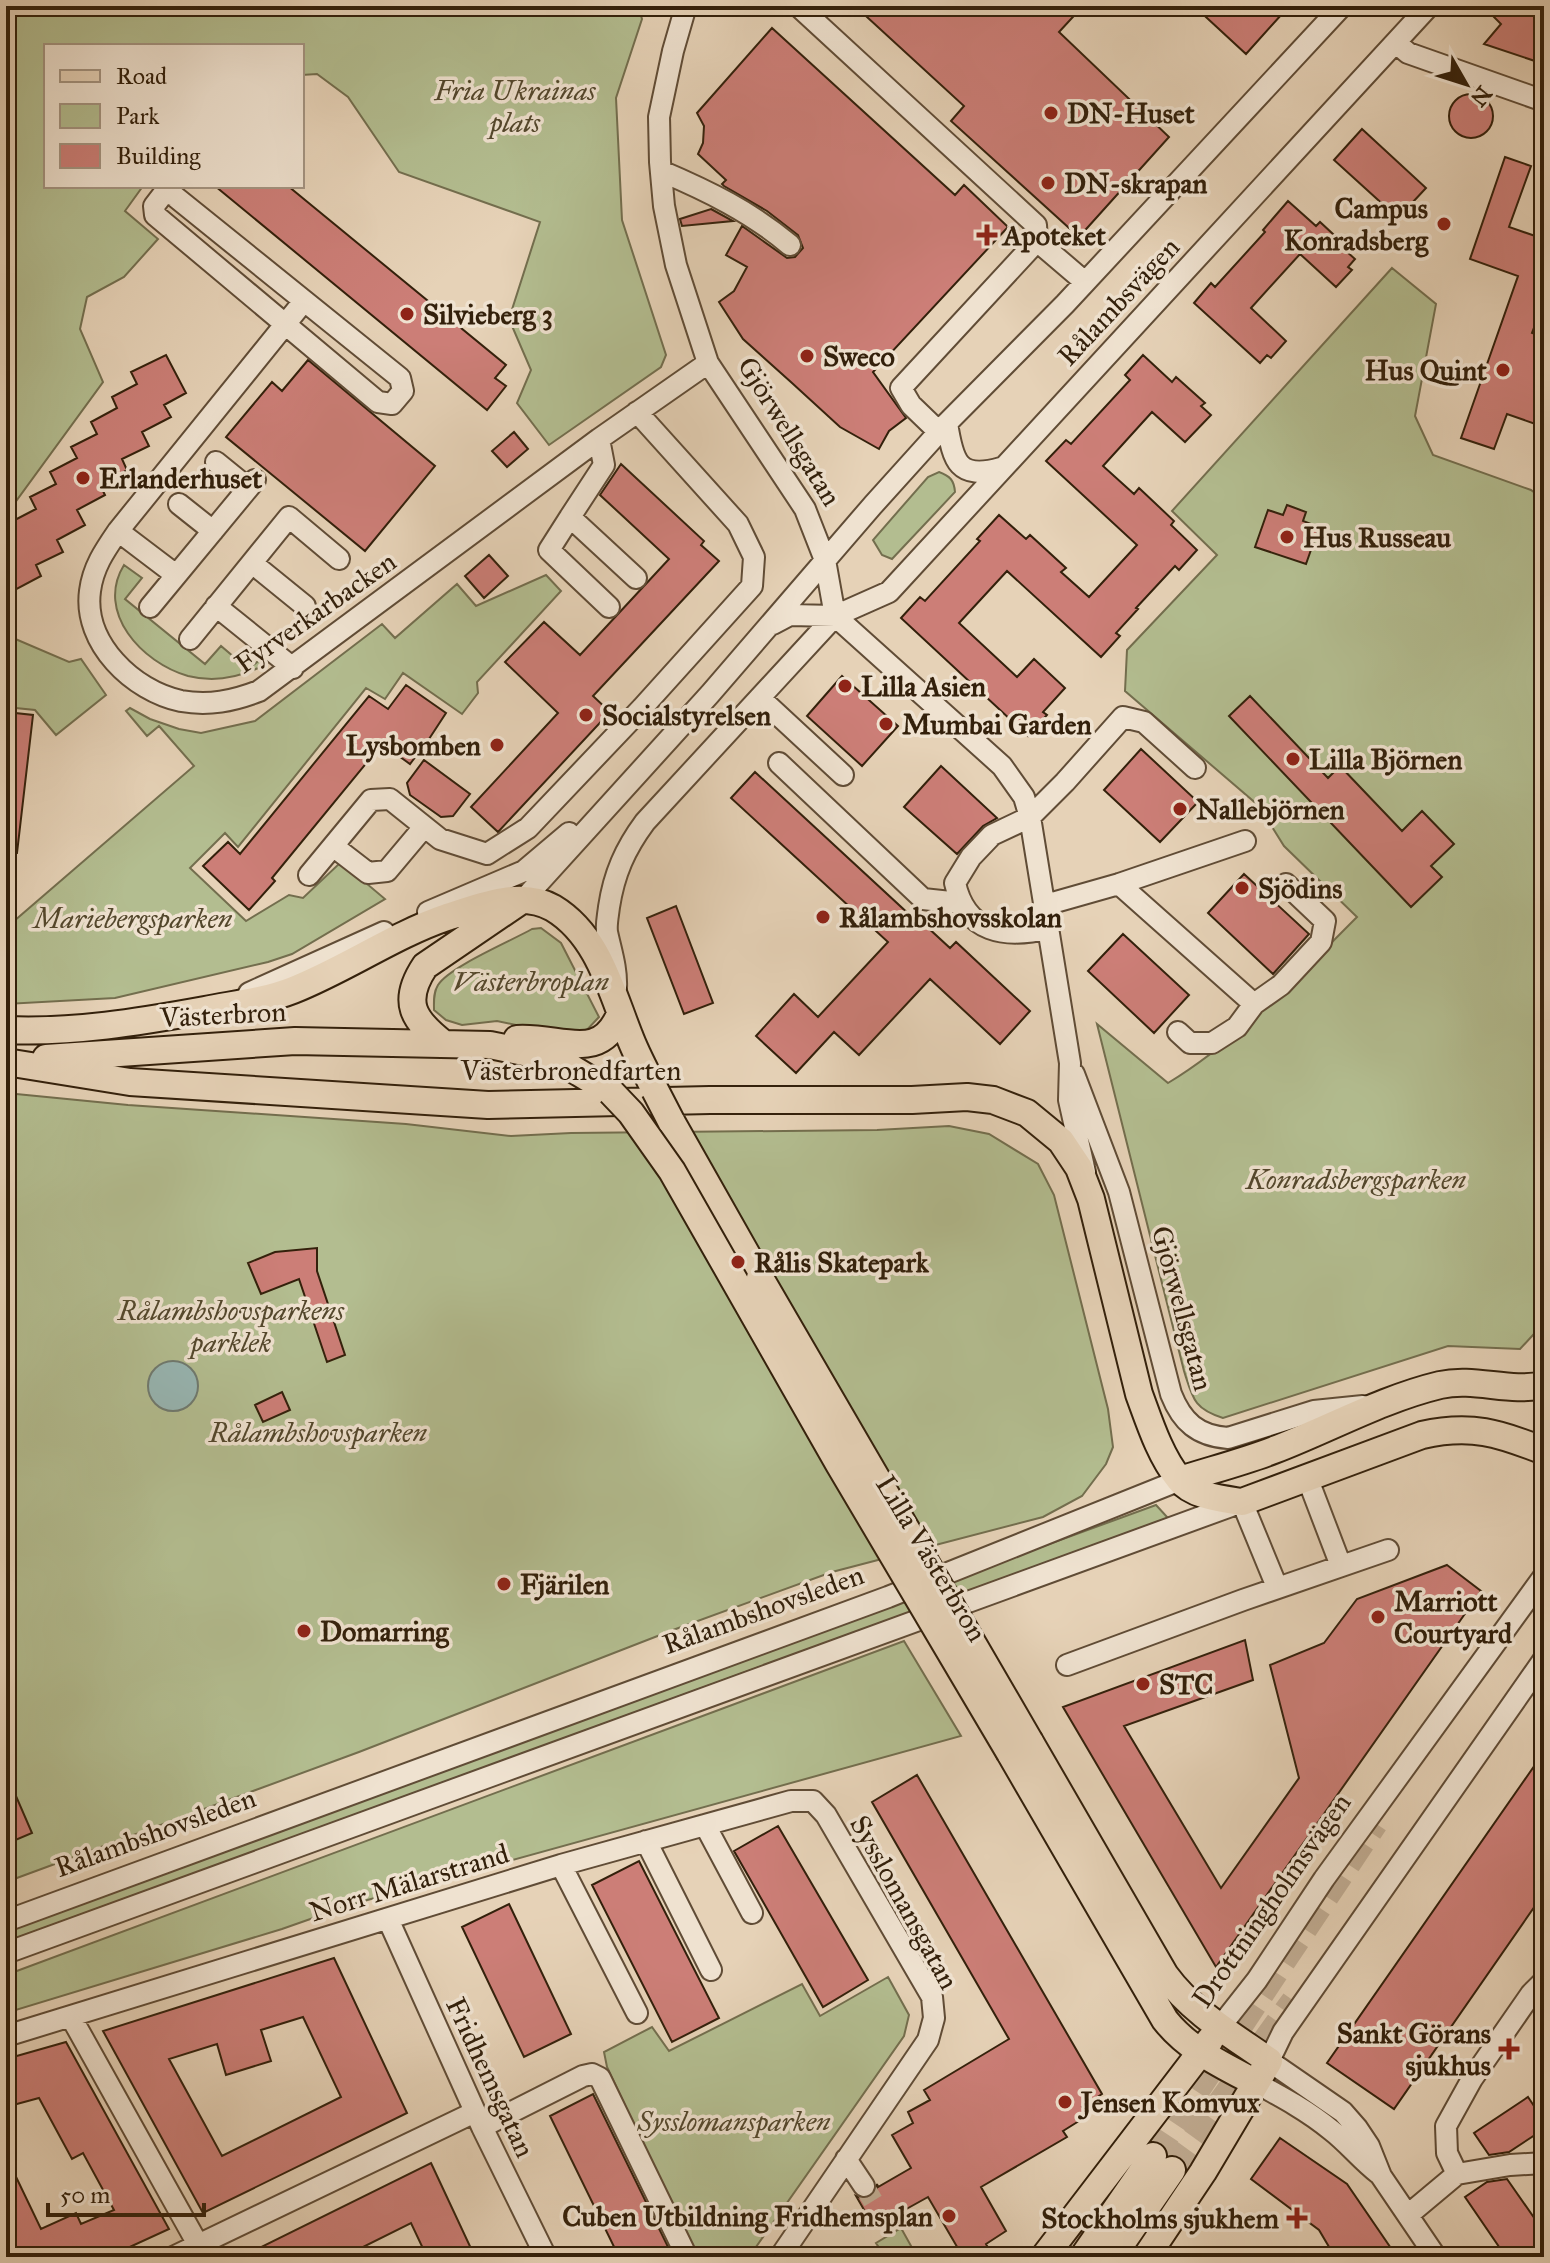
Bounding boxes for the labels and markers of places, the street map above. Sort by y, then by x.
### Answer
place label: DN-Huset [1067,96,1195,131]
marker: DN-Huset [1042,104,1060,122]
place label: DN-skrapan [1064,166,1207,201]
marker: DN-skrapan [1039,174,1057,192]
place label: Campus Konradsberg [1284,191,1429,258]
marker: Campus Konradsberg [1435,215,1453,233]
place label: Apoteket [1001,218,1106,253]
marker: Apoteket [978,226,996,244]
place label: Silvieberg 3 [423,297,553,332]
marker: Silvieberg 3 [398,305,416,323]
place label: Sweco [823,339,895,374]
marker: Sweco [798,347,816,365]
place label: Hus Quint [1365,353,1487,388]
marker: Hus Quint [1494,361,1512,379]
place label: Erlanderhuset [99,461,262,496]
marker: Erlanderhuset [74,469,92,487]
place label: Hus Russeau [1303,520,1451,555]
marker: Hus Russeau [1278,528,1296,546]
place label: Lilla Asien [861,669,986,704]
marker: Lilla Asien [836,677,854,695]
place label: Socialstyrelsen [602,698,771,733]
marker: Socialstyrelsen [577,706,595,724]
place label: Mumbai Garden [902,707,1092,742]
marker: Mumbai Garden [877,715,895,733]
place label: Lysbomben [346,728,481,763]
marker: Lysbomben [488,736,506,754]
place label: Lilla Björnen [1309,742,1462,777]
marker: Lilla Björnen [1284,750,1302,768]
place label: Nallebjörnen [1196,792,1345,827]
marker: Nallebjörnen [1171,800,1189,818]
place label: Sjödins [1258,871,1342,906]
marker: Sjödins [1233,879,1251,897]
place label: Rålambshovsskolan [839,900,1062,935]
marker: Rålambshovsskolan [814,908,832,926]
place label: Rålis Skatepark [754,1245,930,1280]
marker: Rålis Skatepark [729,1253,747,1271]
place label: Fjärilen [520,1567,609,1602]
marker: Fjärilen [495,1575,513,1593]
place label: Marriott Courtyard [1394,1584,1513,1651]
marker: Marriott Courtyard [1369,1608,1387,1626]
place label: Domarring [320,1614,450,1649]
marker: Domarring [295,1622,313,1640]
place label: STC [1159,1667,1213,1702]
marker: STC [1134,1675,1152,1693]
place label: Sankt Görans sjukhus [1337,2016,1491,2083]
marker: Sankt Görans sjukhus [1498,2038,1520,2060]
place label: Jensen Komvux [1077,2085,1260,2120]
marker: Jensen Komvux [1056,2093,1074,2111]
place label: Cuben Utbildning Fridhemsplan [562,2199,933,2234]
place label: Stockholms sjukhem [1041,2201,1279,2236]
marker: Cuben Utbildning Fridhemsplan [940,2207,958,2225]
marker: Stockholms sjukhem [1286,2207,1308,2229]

